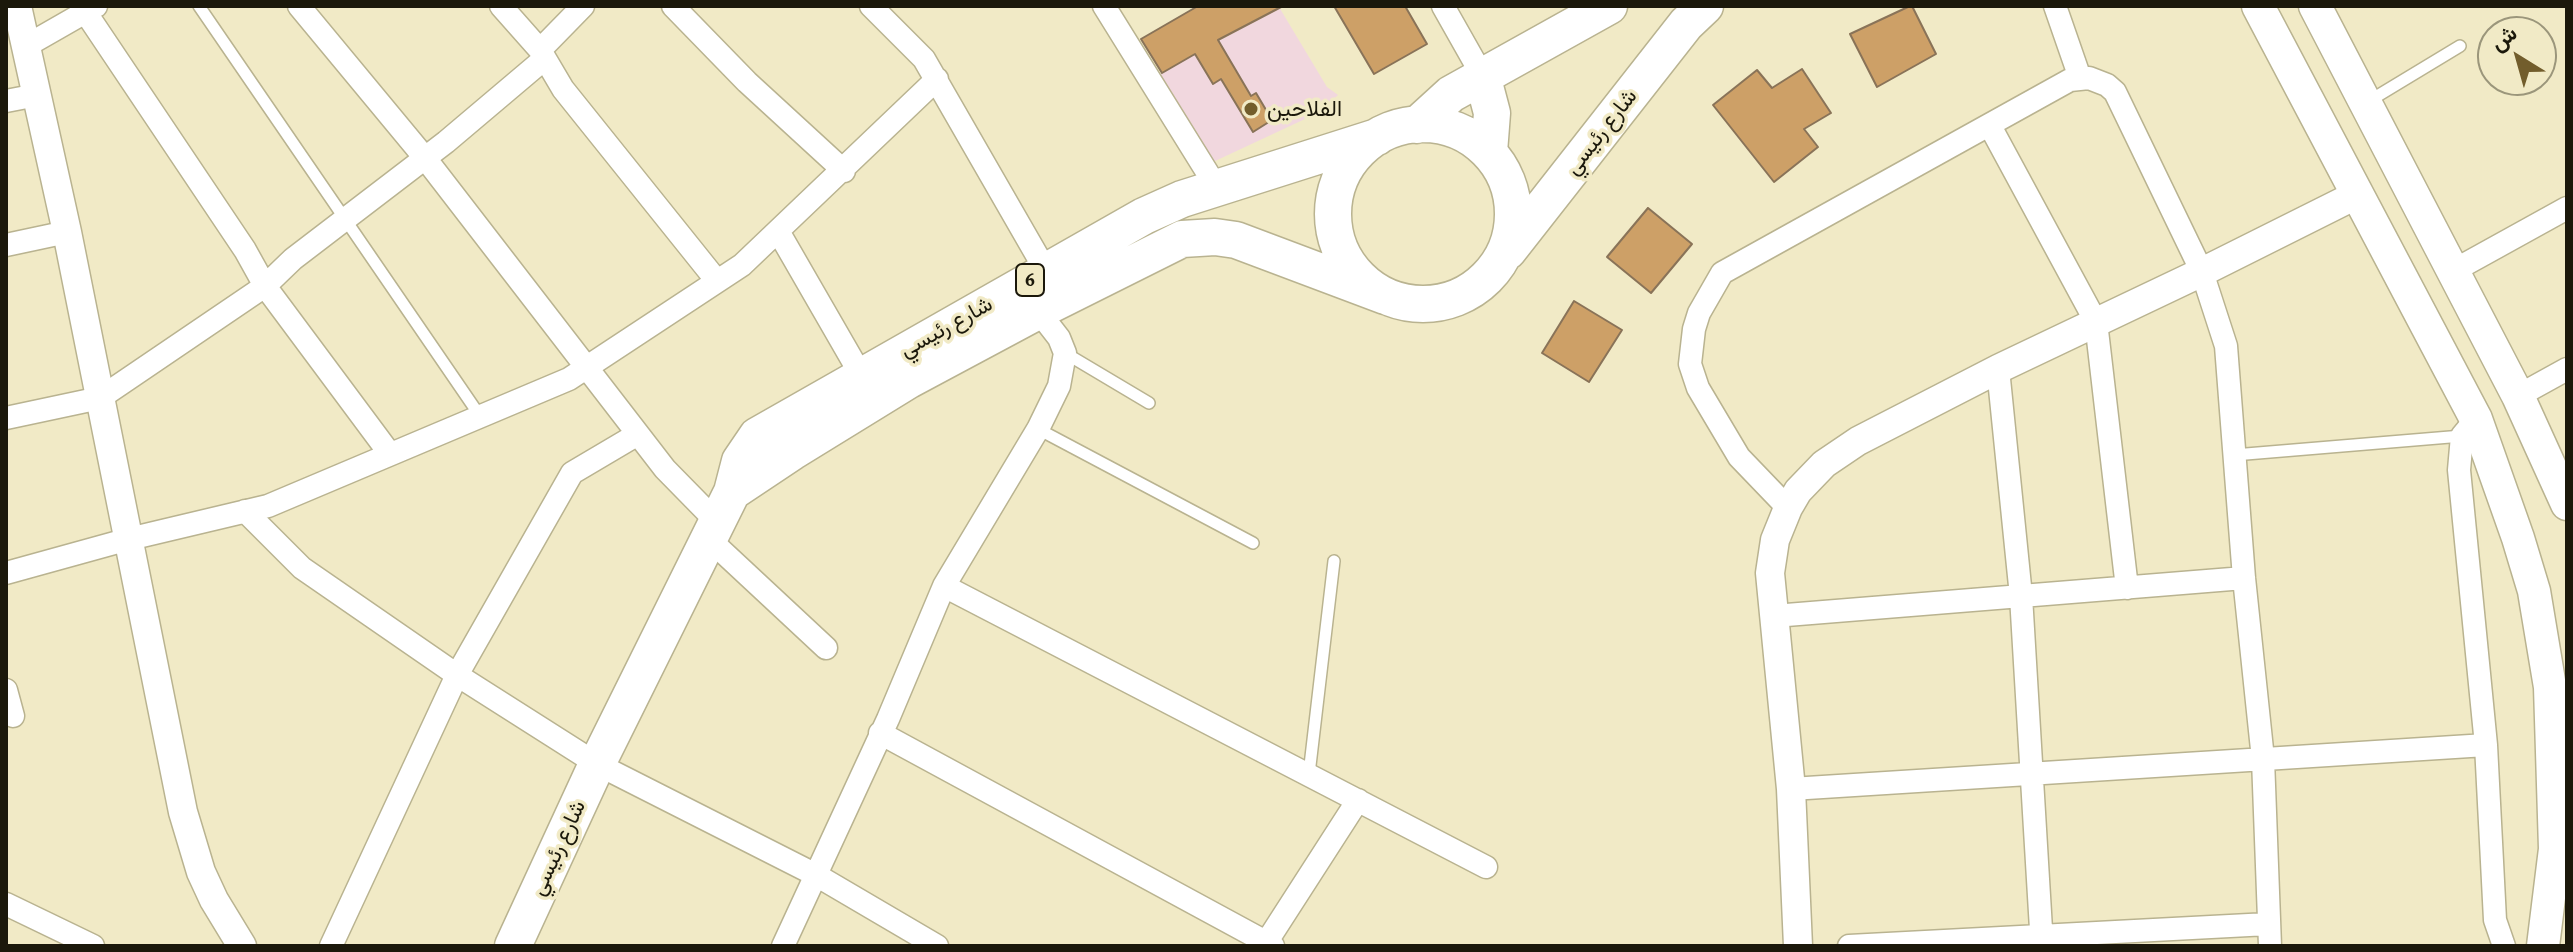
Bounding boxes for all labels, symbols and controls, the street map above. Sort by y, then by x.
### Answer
north arrow [2477,16,2557,96]
text: ش [2485,20,2522,56]
street label: شارع رئيسي [1559,84,1643,180]
place label: الفلاحين [1267,96,1342,122]
marker: الفلاحين [1242,100,1260,118]
road number: 6 [1016,264,1044,296]
street label: شارع رئيسي [895,291,997,363]
street label: شارع رئيسي [524,796,592,900]

